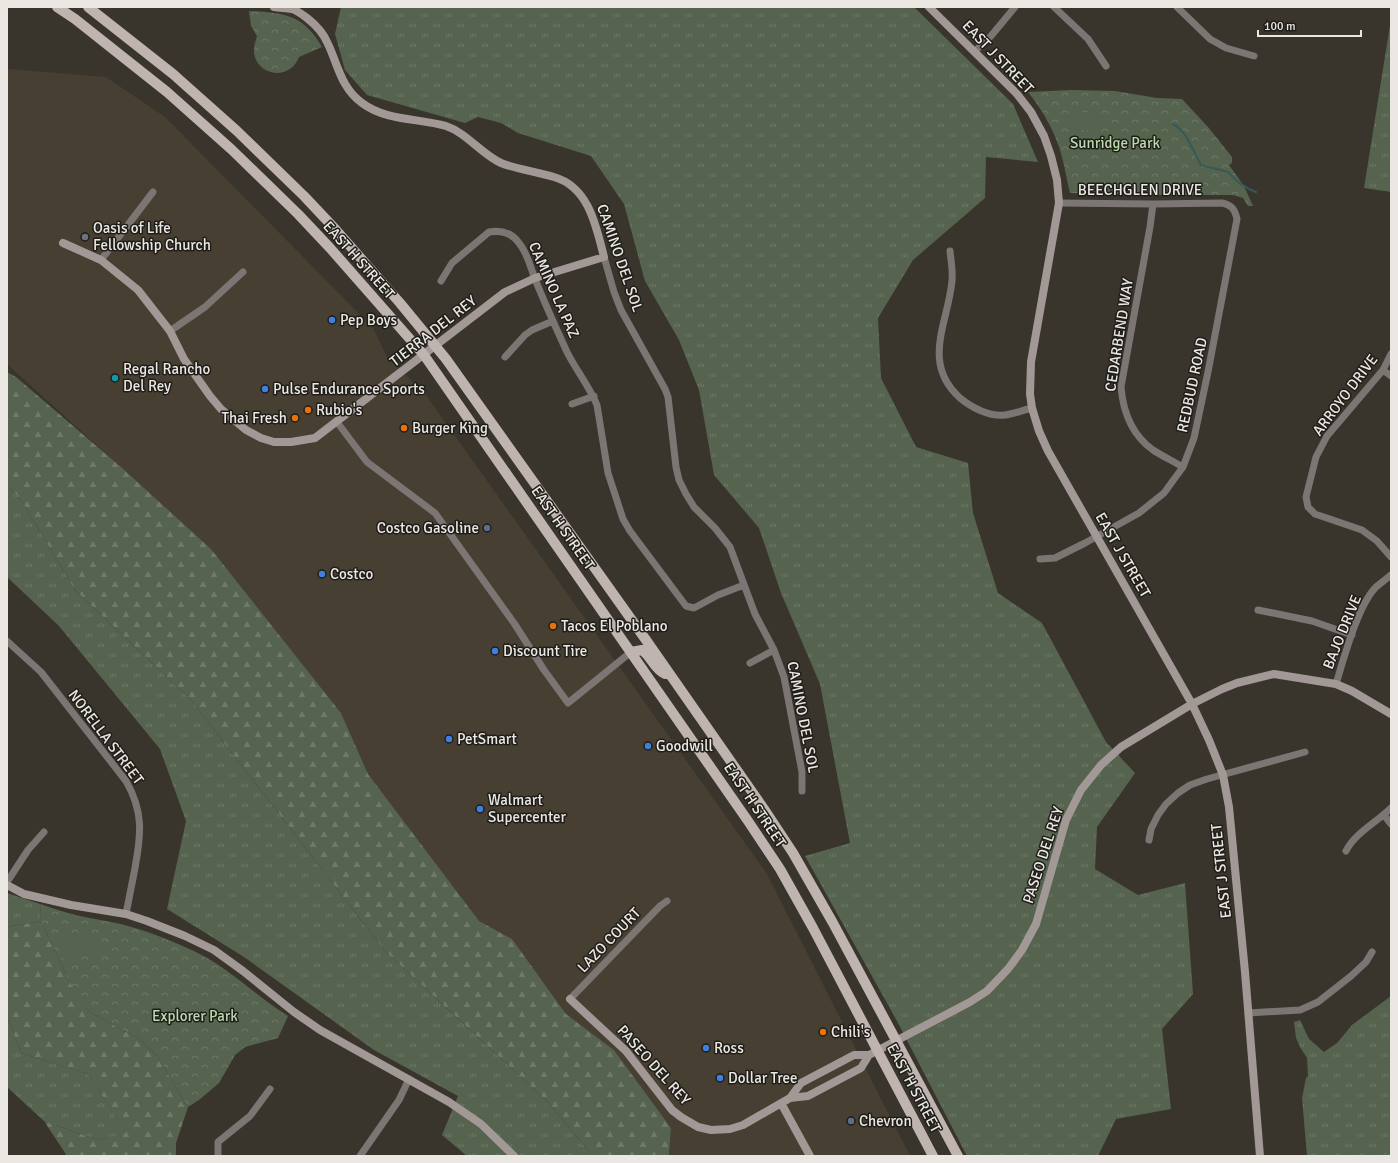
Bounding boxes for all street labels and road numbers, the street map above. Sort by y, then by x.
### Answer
street label: EAST J STREET [959,17,1038,98]
street label: BEECHGLEN DRIVE [1078,181,1202,199]
street label: CAMINO DEL SOL [593,202,647,315]
street label: EAST H STREET [319,217,399,303]
street label: CAMINO LA PAZ [525,239,583,341]
street label: CEDARBEND WAY [1101,277,1137,393]
street label: TIERRA DEL REY [386,291,480,370]
street label: REDBUD ROAD [1173,336,1211,434]
street label: ARROYO DRIVE [1309,351,1381,439]
street label: EAST H STREET [527,483,599,574]
street label: EAST J STREET [1091,509,1155,601]
street label: BAJO DRIVE [1319,592,1365,672]
street label: CAMINO DEL SOL [783,660,823,775]
street label: NORELLA STREET [64,686,148,788]
street label: EAST H STREET [720,759,790,851]
street label: PASEO DEL REY [1019,804,1067,906]
street label: EAST J STREET [1207,822,1235,919]
street label: LAZO COURT [574,903,645,976]
street label: PASEO DEL REY [614,1021,695,1109]
street label: EAST H STREET [883,1040,945,1136]

